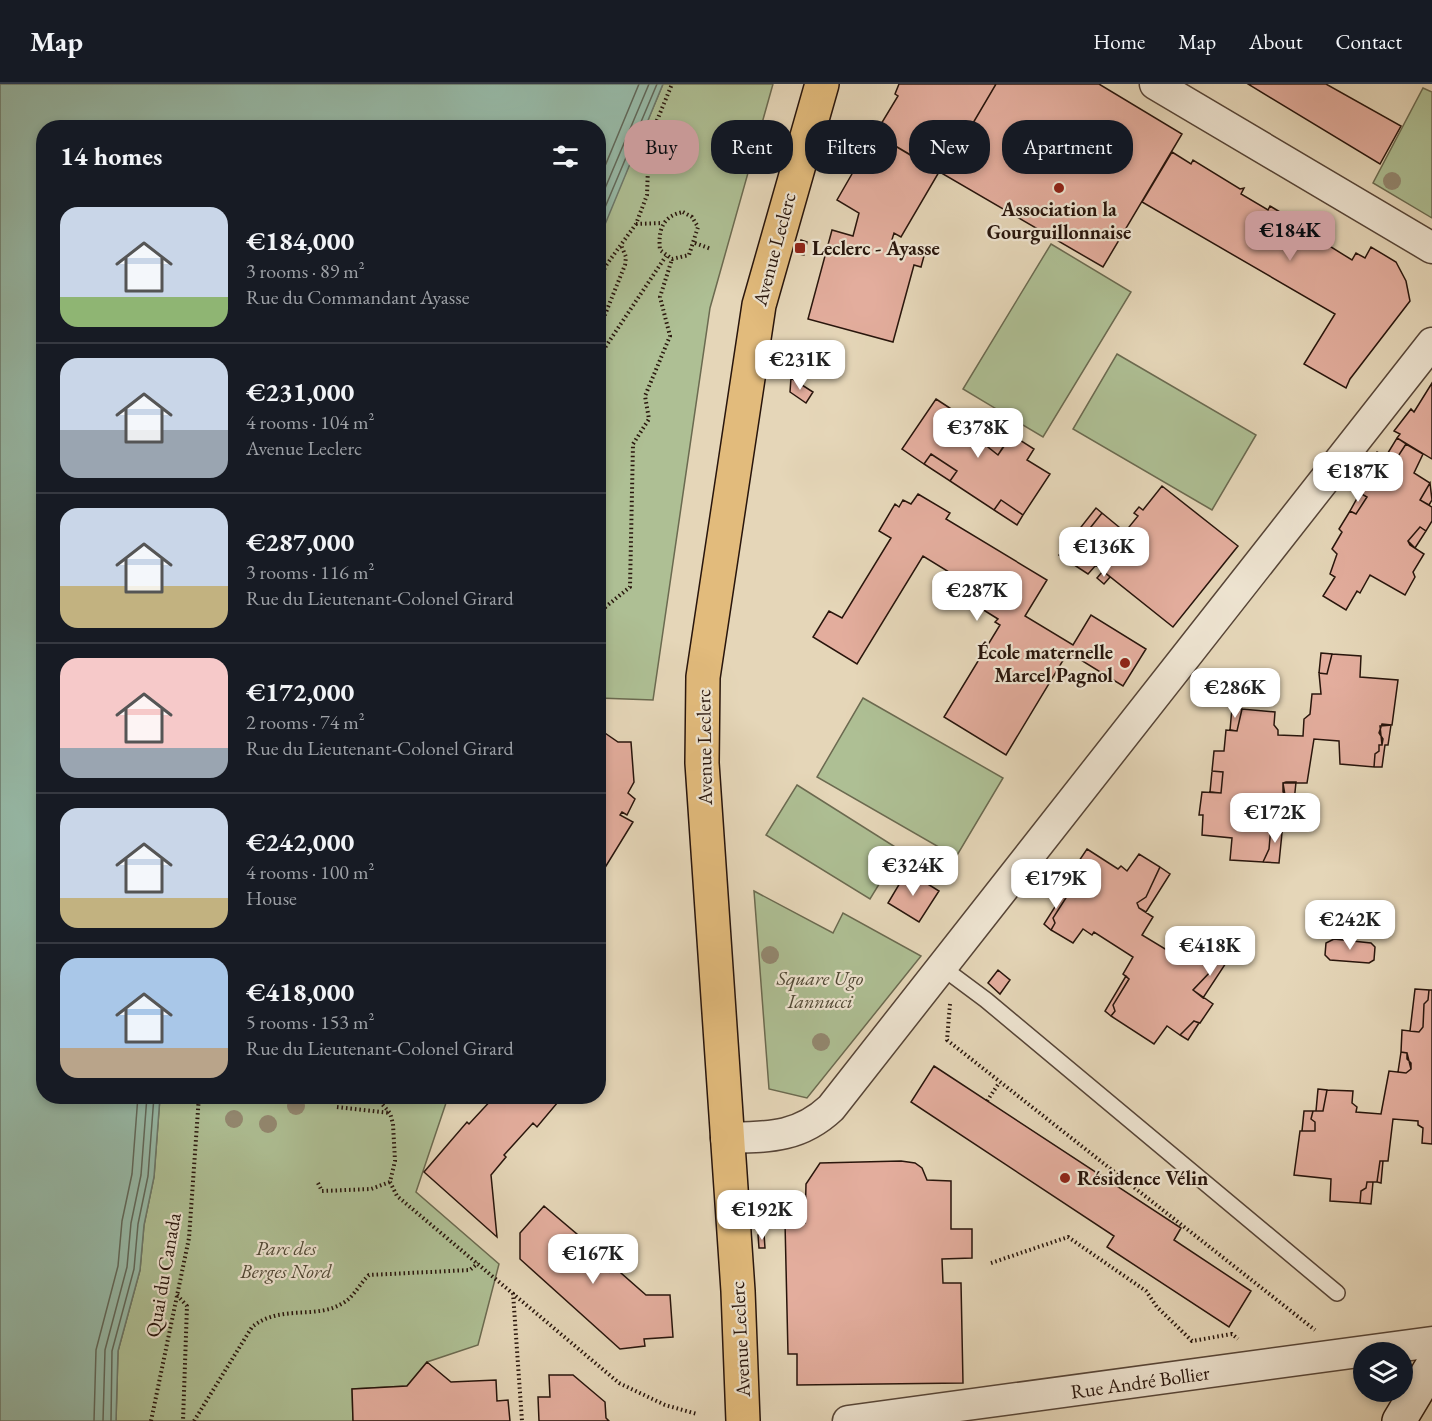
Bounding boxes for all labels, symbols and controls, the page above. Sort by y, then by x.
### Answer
text: Map [30,23,83,59]
text: Home [1093,28,1145,55]
text: Map [1178,28,1216,55]
text: About [1249,28,1302,55]
text: Contact [1335,28,1402,55]
chip: Buy [624,120,699,174]
chip: Rent [711,120,793,174]
chip: Filters [805,120,897,174]
chip: New [909,120,990,174]
chip: Apartment [1002,120,1133,174]
text: 14 homes [60,139,162,173]
icon: filters [549,140,582,173]
marker: Association la Gourguillonnaise [1052,181,1066,195]
street label: Avenue Leclerc [746,189,802,309]
place label: Association la Gourguillonnaise [987,196,1131,245]
pin: €184K [1248,211,1332,262]
text: €184K [1259,217,1321,243]
text: €184,000 [246,224,354,258]
icon: home [108,231,180,303]
place label: Leclerc - Ayasse [812,235,940,261]
marker: Leclerc - Ayasse [793,241,807,255]
text: 3 rooms · 89 m² [246,258,365,284]
text: Rue du Commandant Ayasse [246,284,470,310]
pin: €231K [758,340,842,391]
text: €231K [769,346,831,372]
text: €231,000 [246,375,354,409]
icon: home [108,382,180,454]
pin: €378K [936,408,1020,459]
text: 4 rooms · 104 m² [246,409,374,435]
text: €378K [947,414,1009,440]
text: Avenue Leclerc [246,435,362,461]
pin: €187K [1316,452,1400,503]
text: €187K [1327,458,1389,484]
text: €287,000 [246,525,354,559]
pin: €136K [1062,527,1146,578]
icon: home [108,532,180,604]
text: €136K [1073,533,1135,559]
text: 3 rooms · 116 m² [246,559,374,585]
pin: €287K [935,571,1019,622]
text: €287K [946,577,1008,603]
text: Rue du Lieutenant-Colonel Girard [246,585,514,611]
place label: École maternelle Marcel Pagnol [977,639,1113,688]
marker: École maternelle Marcel Pagnol [1118,656,1132,670]
pin: €286K [1193,668,1277,719]
text: €286K [1204,674,1266,700]
text: €172,000 [246,675,354,709]
icon: home [108,682,180,754]
street label: Avenue Leclerc [690,689,718,806]
text: 2 rooms · 74 m² [246,709,365,735]
text: Rue du Lieutenant-Colonel Girard [246,735,514,761]
pin: €172K [1233,793,1317,844]
text: €172K [1244,799,1306,825]
text: €242,000 [246,825,354,859]
icon: home [108,832,180,904]
pin: €324K [871,846,955,897]
text: €324K [882,852,944,878]
text: 4 rooms · 100 m² [246,859,374,885]
pin: €179K [1014,859,1098,910]
text: €179K [1025,865,1087,891]
text: House [246,885,297,911]
pin: €242K [1308,900,1392,951]
text: €242K [1319,906,1381,932]
pin: €418K [1168,926,1252,977]
text: €418K [1179,932,1241,958]
park label: Square Ugo Iannucci [776,965,864,1014]
text: €418,000 [246,975,354,1009]
icon: home [108,982,180,1054]
text: 5 rooms · 153 m² [246,1009,374,1035]
text: Rue du Lieutenant-Colonel Girard [246,1035,514,1061]
place label: Résidence Vélin [1077,1165,1208,1191]
marker: Résidence Vélin [1058,1171,1072,1185]
pin: €192K [720,1190,804,1241]
text: €192K [731,1196,793,1222]
street label: Quai du Canada [139,1211,187,1339]
pin: €167K [551,1234,635,1285]
park label: Parc des Berges Nord [239,1235,332,1284]
text: €167K [562,1240,624,1266]
street label: Avenue Leclerc [724,1280,756,1399]
map controls [1353,1342,1413,1402]
button: layers [1353,1342,1413,1402]
street label: Rue André Bollier [1069,1359,1211,1405]

